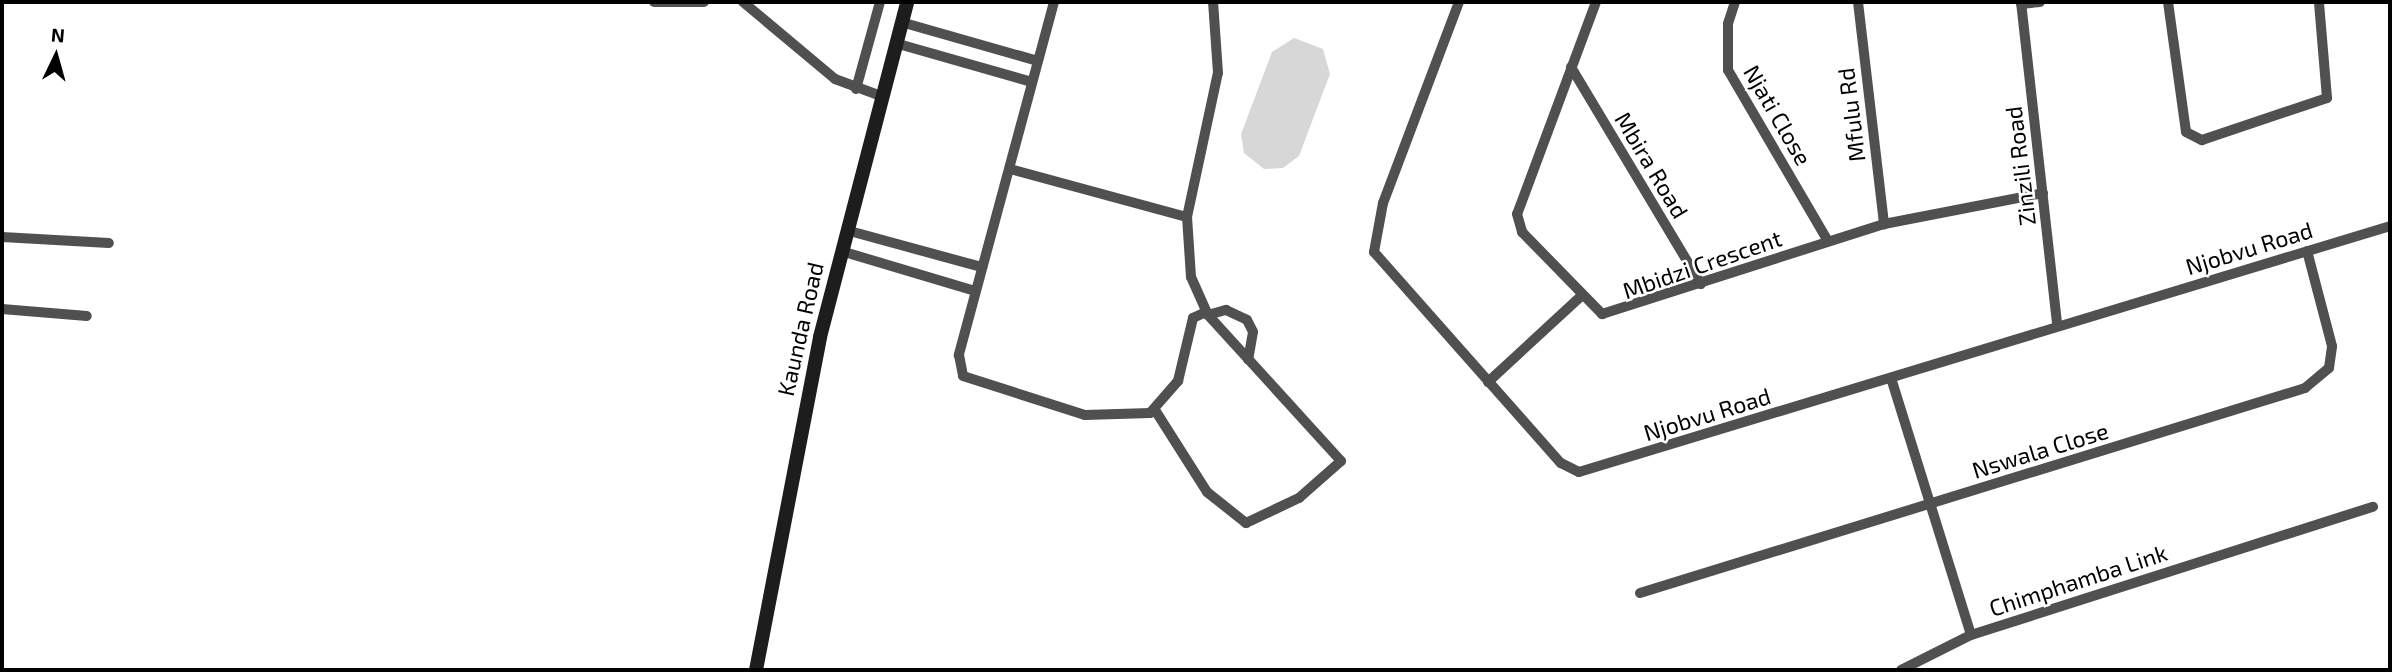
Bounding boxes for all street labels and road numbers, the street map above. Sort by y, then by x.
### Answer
street label: Njati Close [1738,60,1818,170]
street label: Mfulu Rd [1832,66,1870,164]
street label: Zinzili Road [1999,105,2041,227]
street label: Mbira Road [1610,107,1694,223]
street label: Njobvu Road [2182,216,2316,280]
street label: Mbidzi Crescent [1619,224,1785,304]
street label: Kaunda Road [771,259,829,399]
street label: Njobvu Road [1640,382,1774,446]
street label: Nswala Close [1969,416,2111,484]
street label: Chimphamba Link [1986,538,2170,622]

